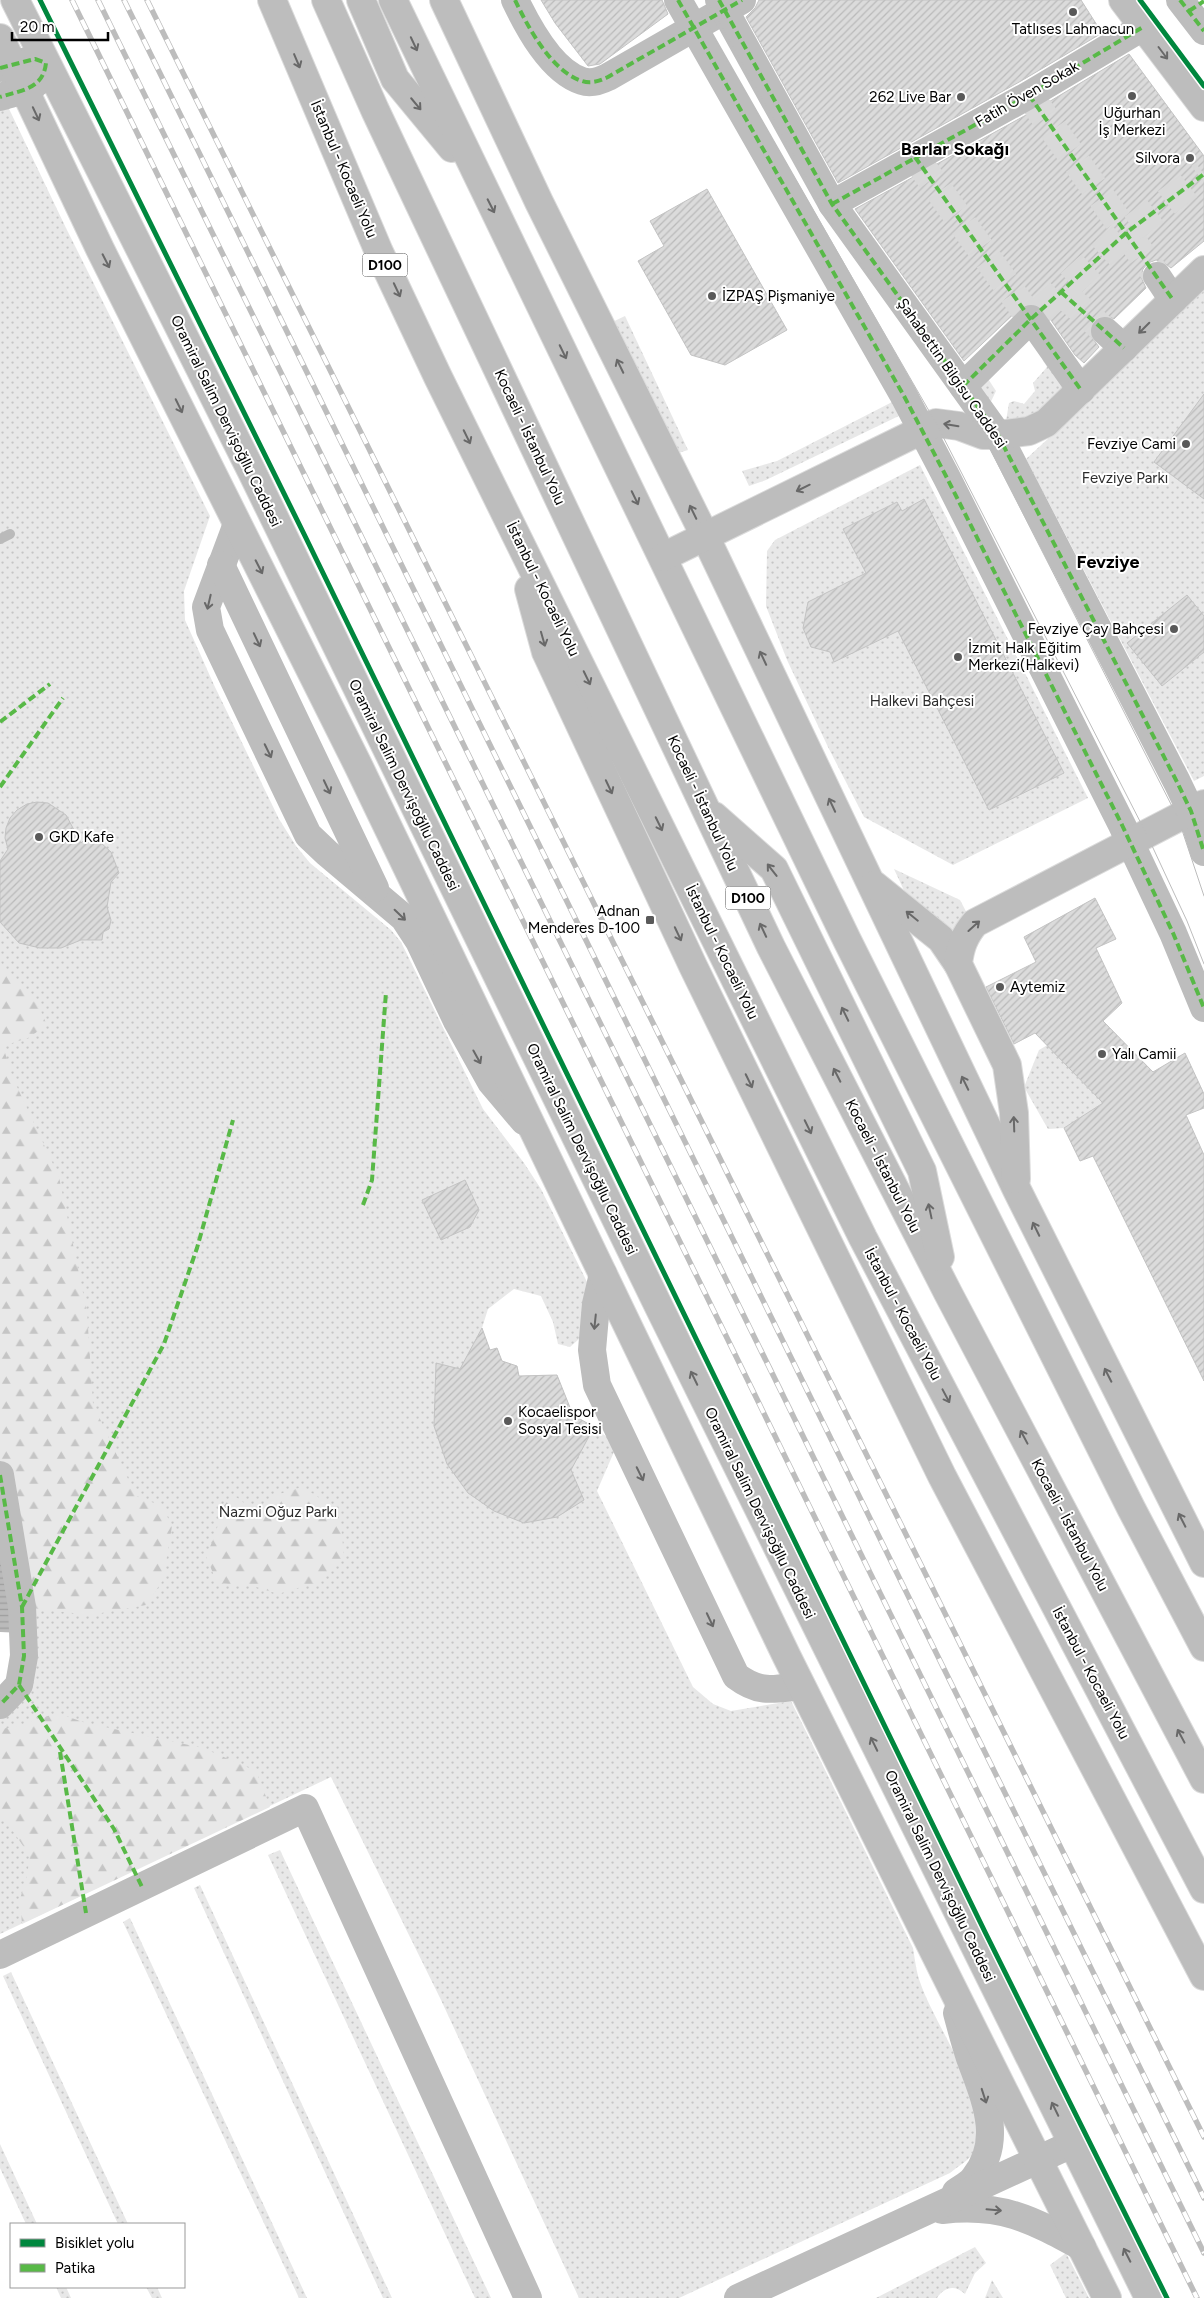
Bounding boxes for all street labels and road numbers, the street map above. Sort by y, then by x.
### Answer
street label: Fatih Öven Sokak [972,57,1083,131]
street label: İstanbul - Kocaeli Yolu [307,98,381,240]
road number: D100 [362,254,408,276]
street label: Şahabettin Bilgisu Caddesi [893,295,1011,451]
street label: Oramiral Salim Dervişoğllu Caddesi [167,312,285,530]
street label: Kocaeli - İstanbul Yolu [491,366,569,508]
street label: İstanbul - Kocaeli Yolu [503,519,583,659]
street label: Oramiral Salim Dervişoğllu Caddesi [345,676,463,894]
street label: Kocaeli - İstanbul Yolu [664,732,742,874]
street label: İstanbul - Kocaeli Yolu [682,882,762,1022]
road number: D100 [726,886,770,910]
street label: Oramiral Salim Dervişoğllu Caddesi [523,1040,641,1258]
street label: Kocaeli - İstanbul Yolu [841,1096,925,1236]
street label: İstanbul - Kocaeli Yolu [860,1245,946,1383]
street label: Oramiral Salim Dervişoğllu Caddesi [701,1404,819,1622]
street label: Kocaeli - İstanbul Yolu [1027,1456,1113,1594]
street label: İstanbul - Kocaeli Yolu [1048,1604,1134,1742]
street label: Oramiral Salim Dervişoğllu Caddesi [881,1767,999,1985]

